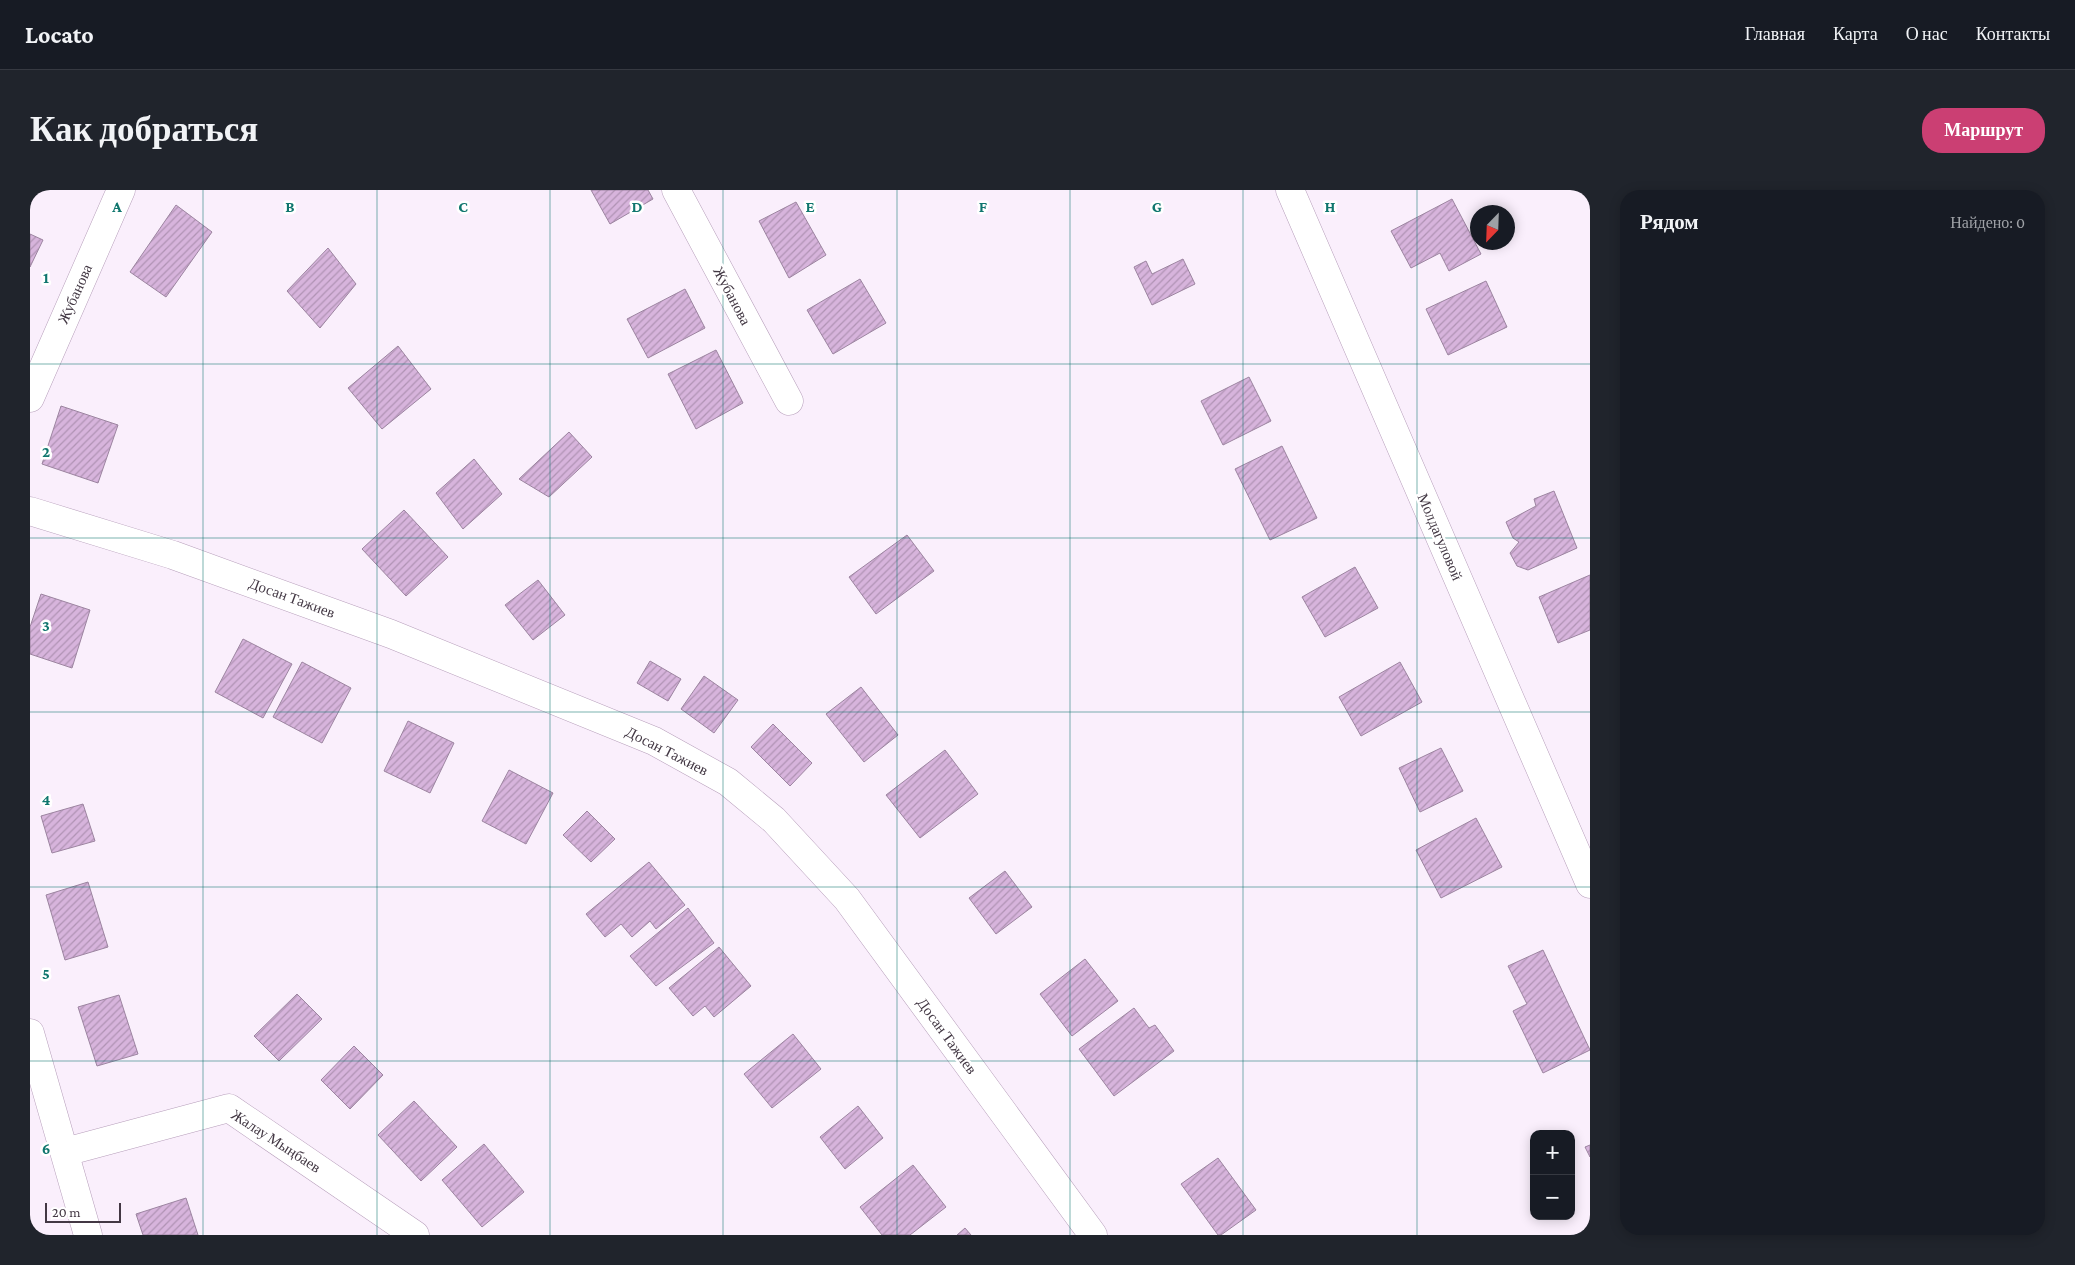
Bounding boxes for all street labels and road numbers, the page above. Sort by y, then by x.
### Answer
street label: Жубанова [55,261,95,326]
street label: Жубанова [710,264,754,328]
street label: Молдагуловой [1415,491,1465,583]
street label: Досан Тажиев [247,575,337,621]
street label: Досан Тажиев [623,723,711,779]
street label: Досан Тажиев [914,995,980,1077]
street label: Жалау Мыңбаев [228,1106,324,1176]

